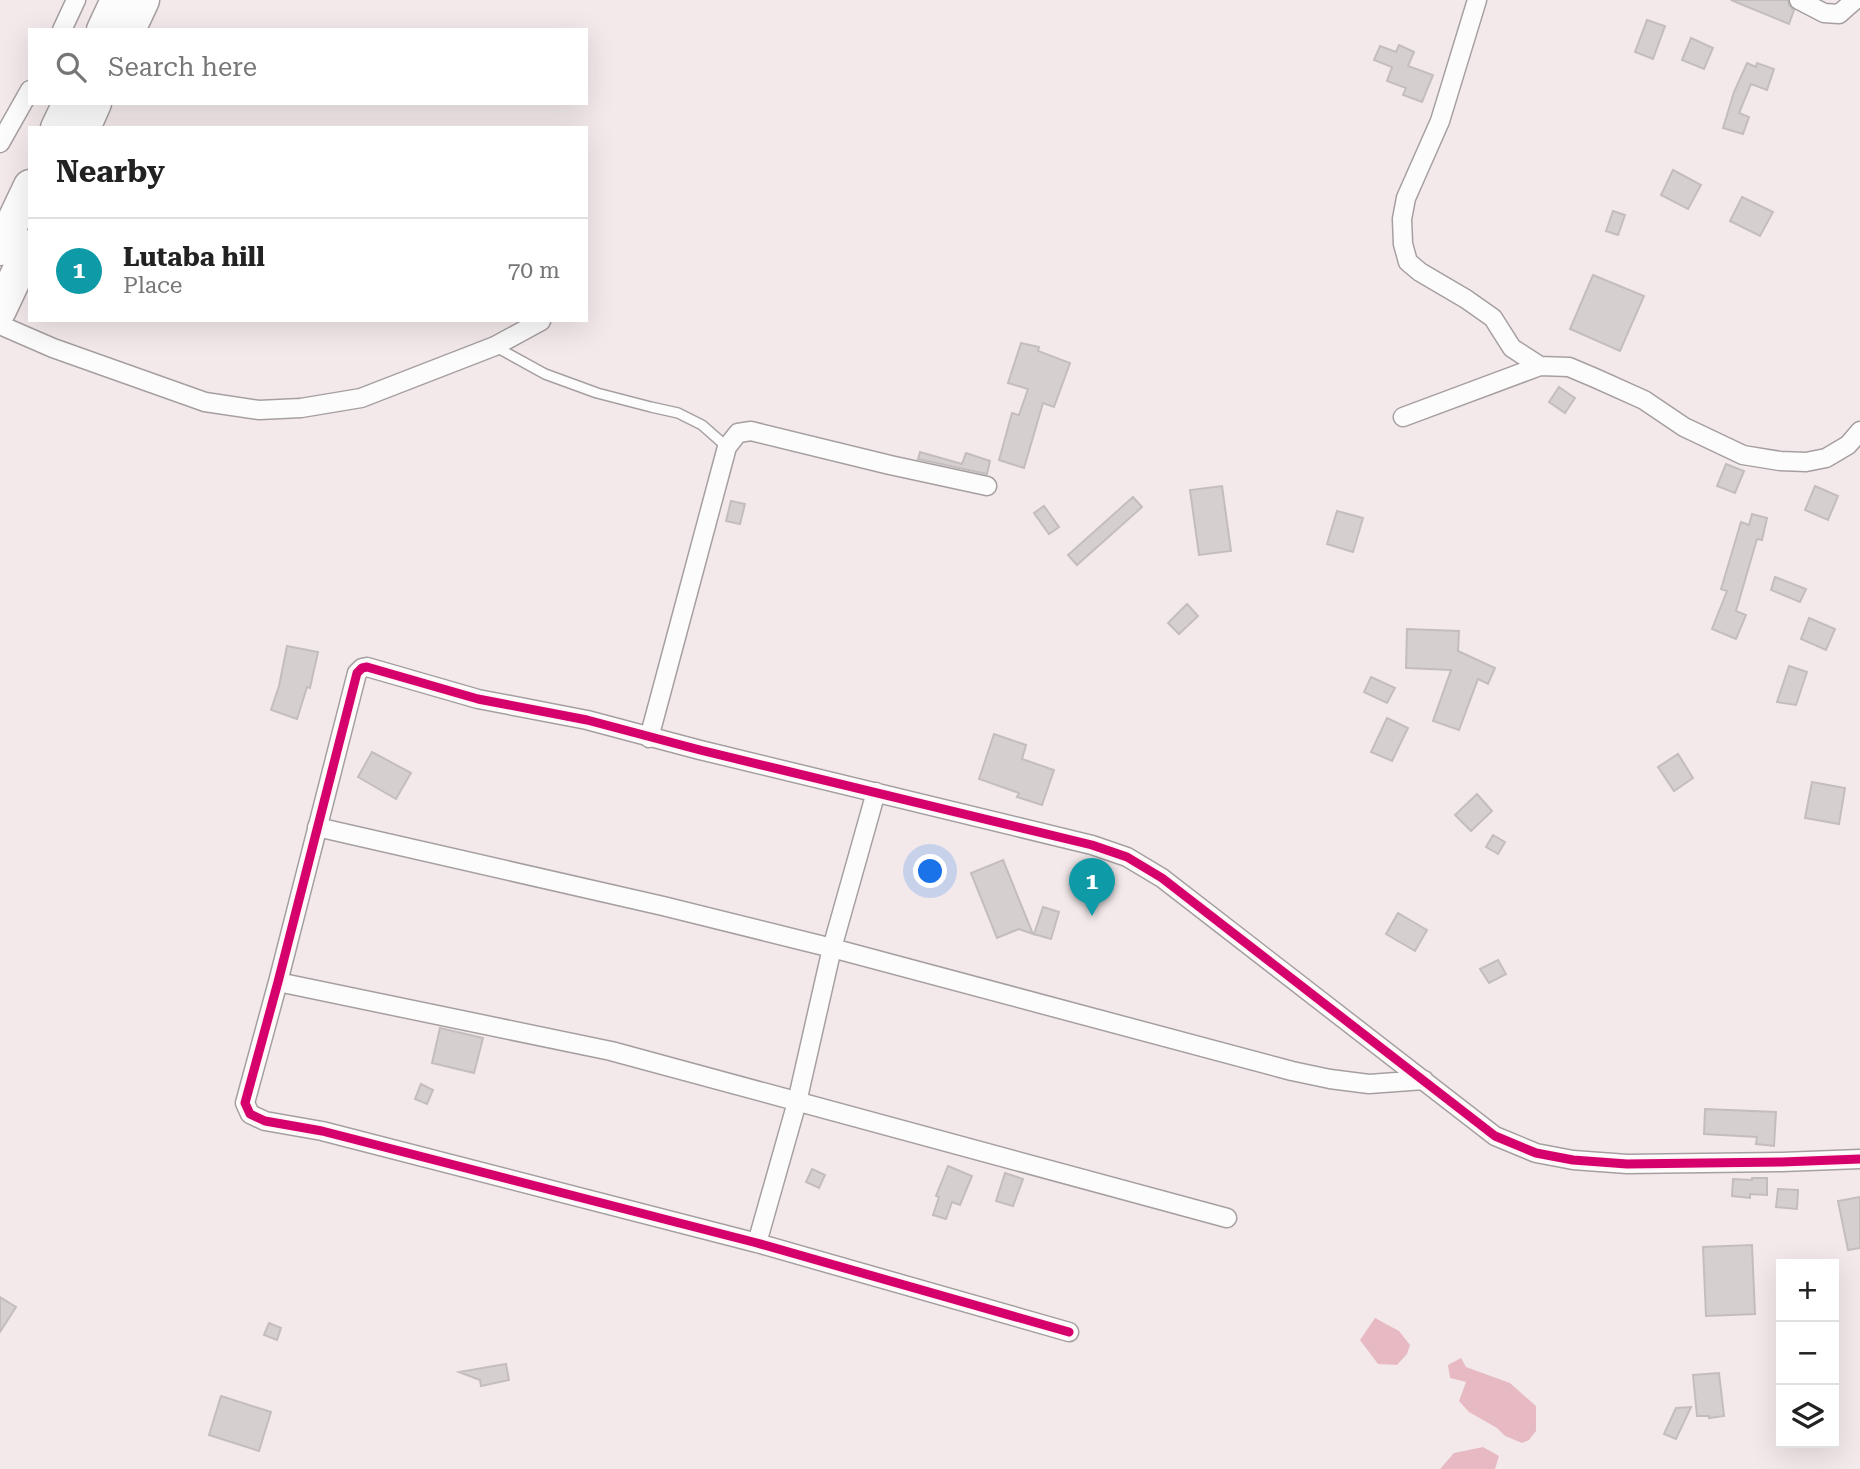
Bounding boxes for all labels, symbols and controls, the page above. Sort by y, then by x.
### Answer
search box [28,28,588,105]
icon: search [52,48,90,86]
text: Search here [108,52,257,82]
text: Nearby [56,154,165,189]
text: Lutaba hill [123,242,265,272]
text: 1 [73,257,85,284]
text: 70 m [507,257,560,284]
text: Place [123,272,182,299]
your location [913,854,947,888]
pin: 1 [1069,858,1115,916]
map controls [1776,1259,1839,1448]
button: + [1776,1259,1839,1322]
button: − [1776,1322,1839,1385]
button: layers [1776,1385,1839,1448]

